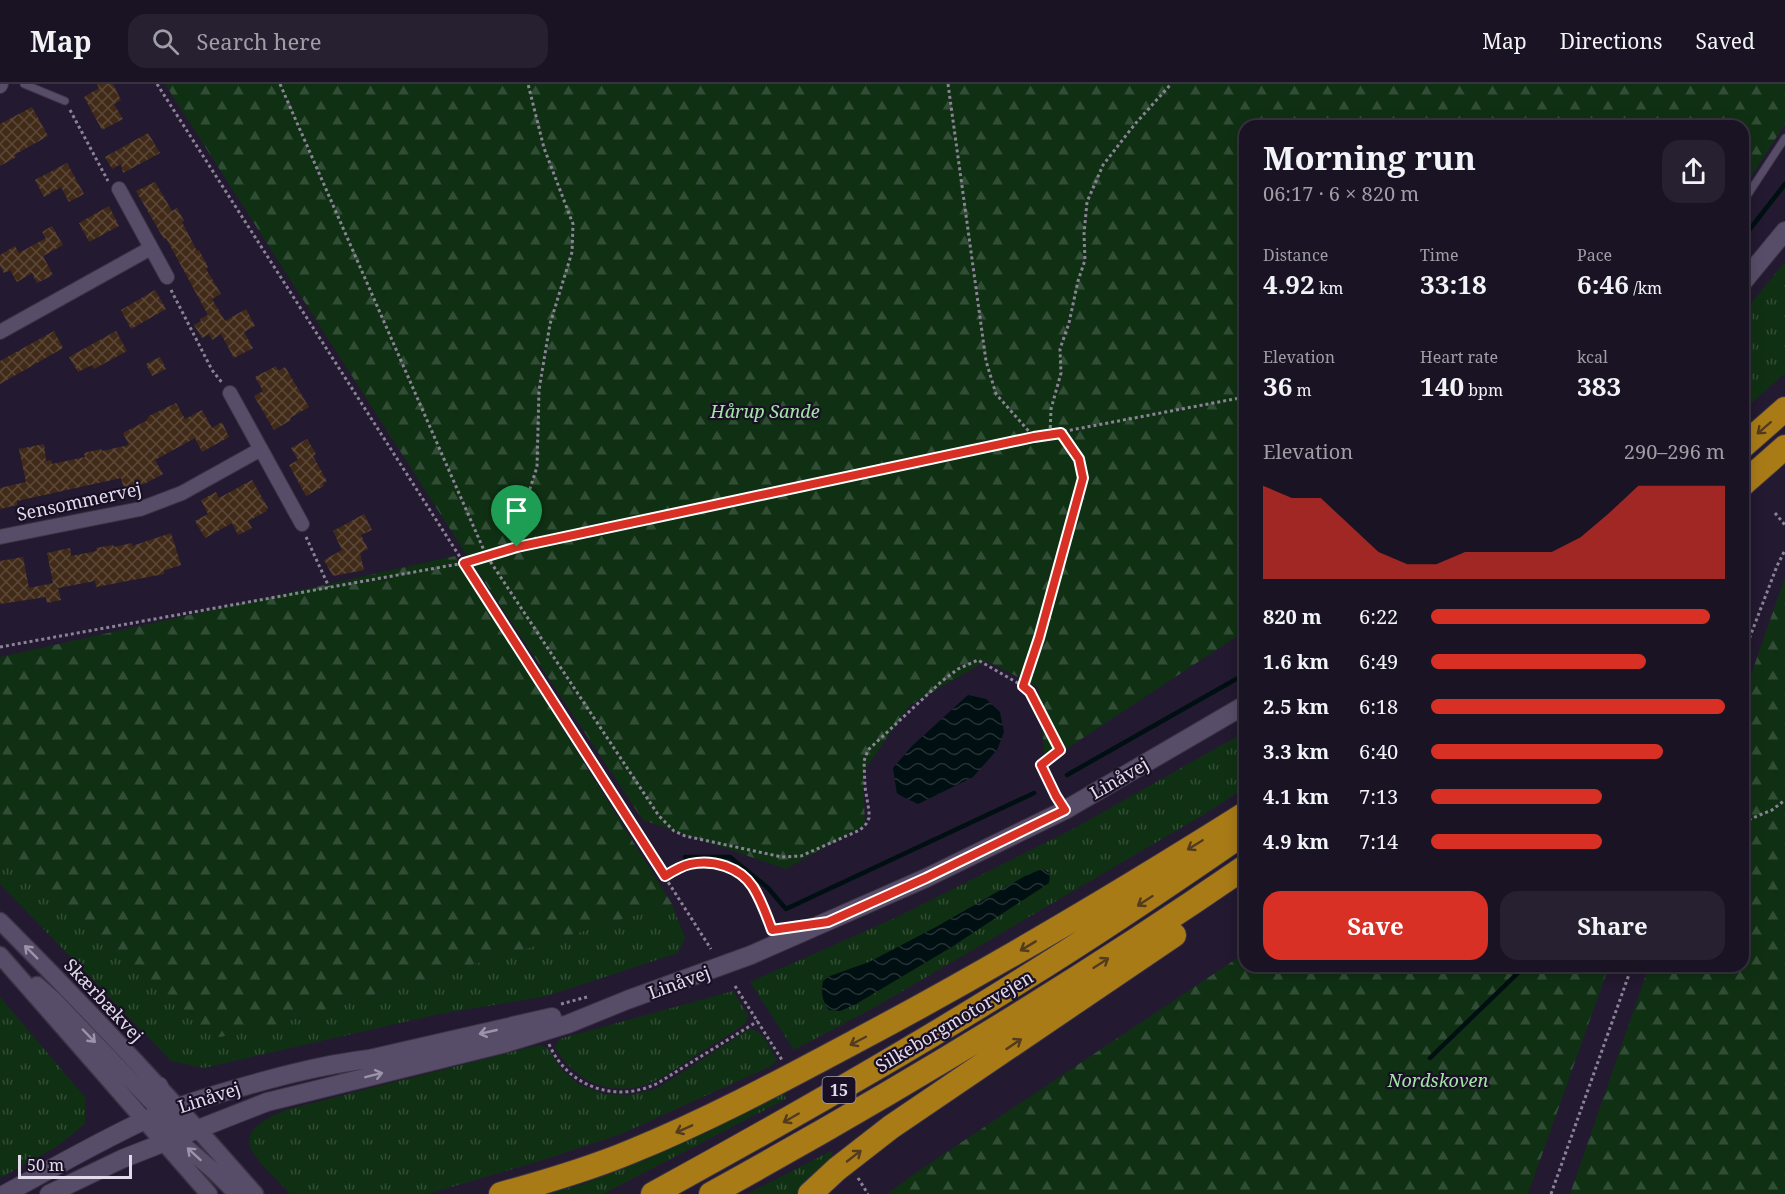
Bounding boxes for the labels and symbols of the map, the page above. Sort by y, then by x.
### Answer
park label: Hårup Sande [709,399,820,423]
one-way arrow [1757,421,1772,435]
street label: Sensommervej [14,476,144,526]
pin [491,485,542,547]
street label: Linåvej [1085,752,1153,804]
one-way arrow [1187,840,1204,852]
one-way arrow [1137,895,1154,907]
one-way arrow [1020,940,1037,952]
one-way arrow [24,945,39,959]
street label: Skærbækvej [59,953,149,1047]
one-way arrow [1093,956,1110,969]
street label: Linåvej [645,960,713,1004]
street label: Silkeborgmotorvejen [871,964,1038,1078]
one-way arrow [479,1027,498,1038]
one-way arrow [82,1028,96,1043]
one-way arrow [849,1035,867,1047]
one-way arrow [1005,1038,1021,1050]
one-way arrow [365,1068,384,1080]
park label: Nordskoven [1387,1068,1488,1092]
street label: Linåvej [175,1076,243,1118]
road number: 15 [822,1077,856,1103]
one-way arrow [783,1112,800,1124]
one-way arrow [675,1123,693,1135]
one-way arrow [187,1147,202,1161]
one-way arrow [846,1149,862,1162]
scale bar [18,1152,132,1180]

